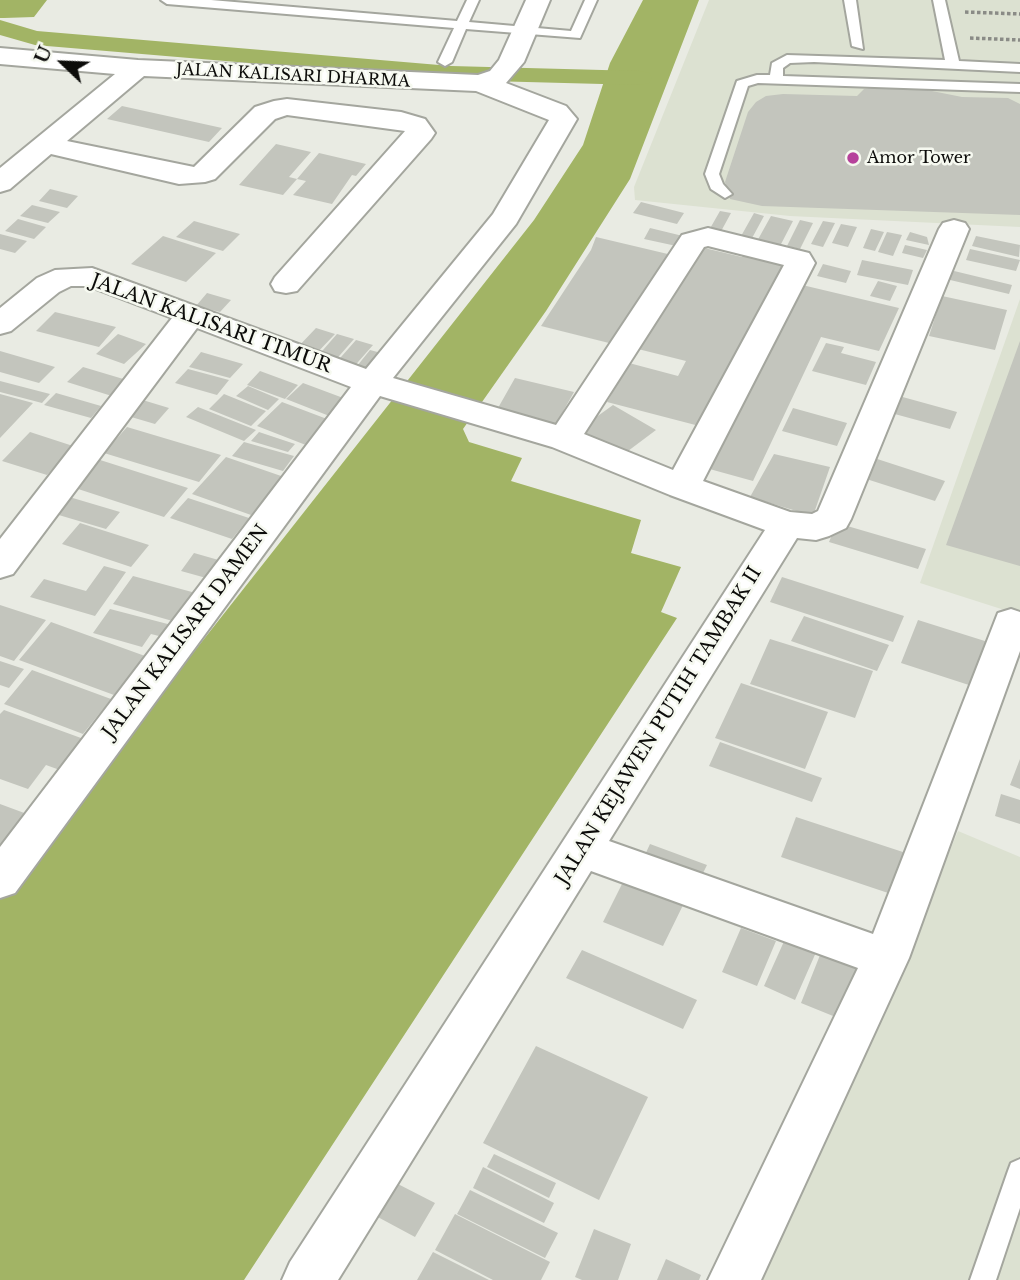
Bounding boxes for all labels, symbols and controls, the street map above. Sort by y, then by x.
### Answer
north arrow [28,28,98,98]
text: U [29,42,57,67]
street label: JALAN KALISARI DHARMA [175,60,411,92]
place label: Amor Tower [867,148,971,168]
marker: Amor Tower [845,150,861,166]
street label: JALAN KALISARI TIMUR [88,270,334,378]
street label: JALAN KALISARI DAMEN [98,521,274,743]
street label: JALAN KEJAWEN PUTIH TAMBAK II [551,563,767,889]

